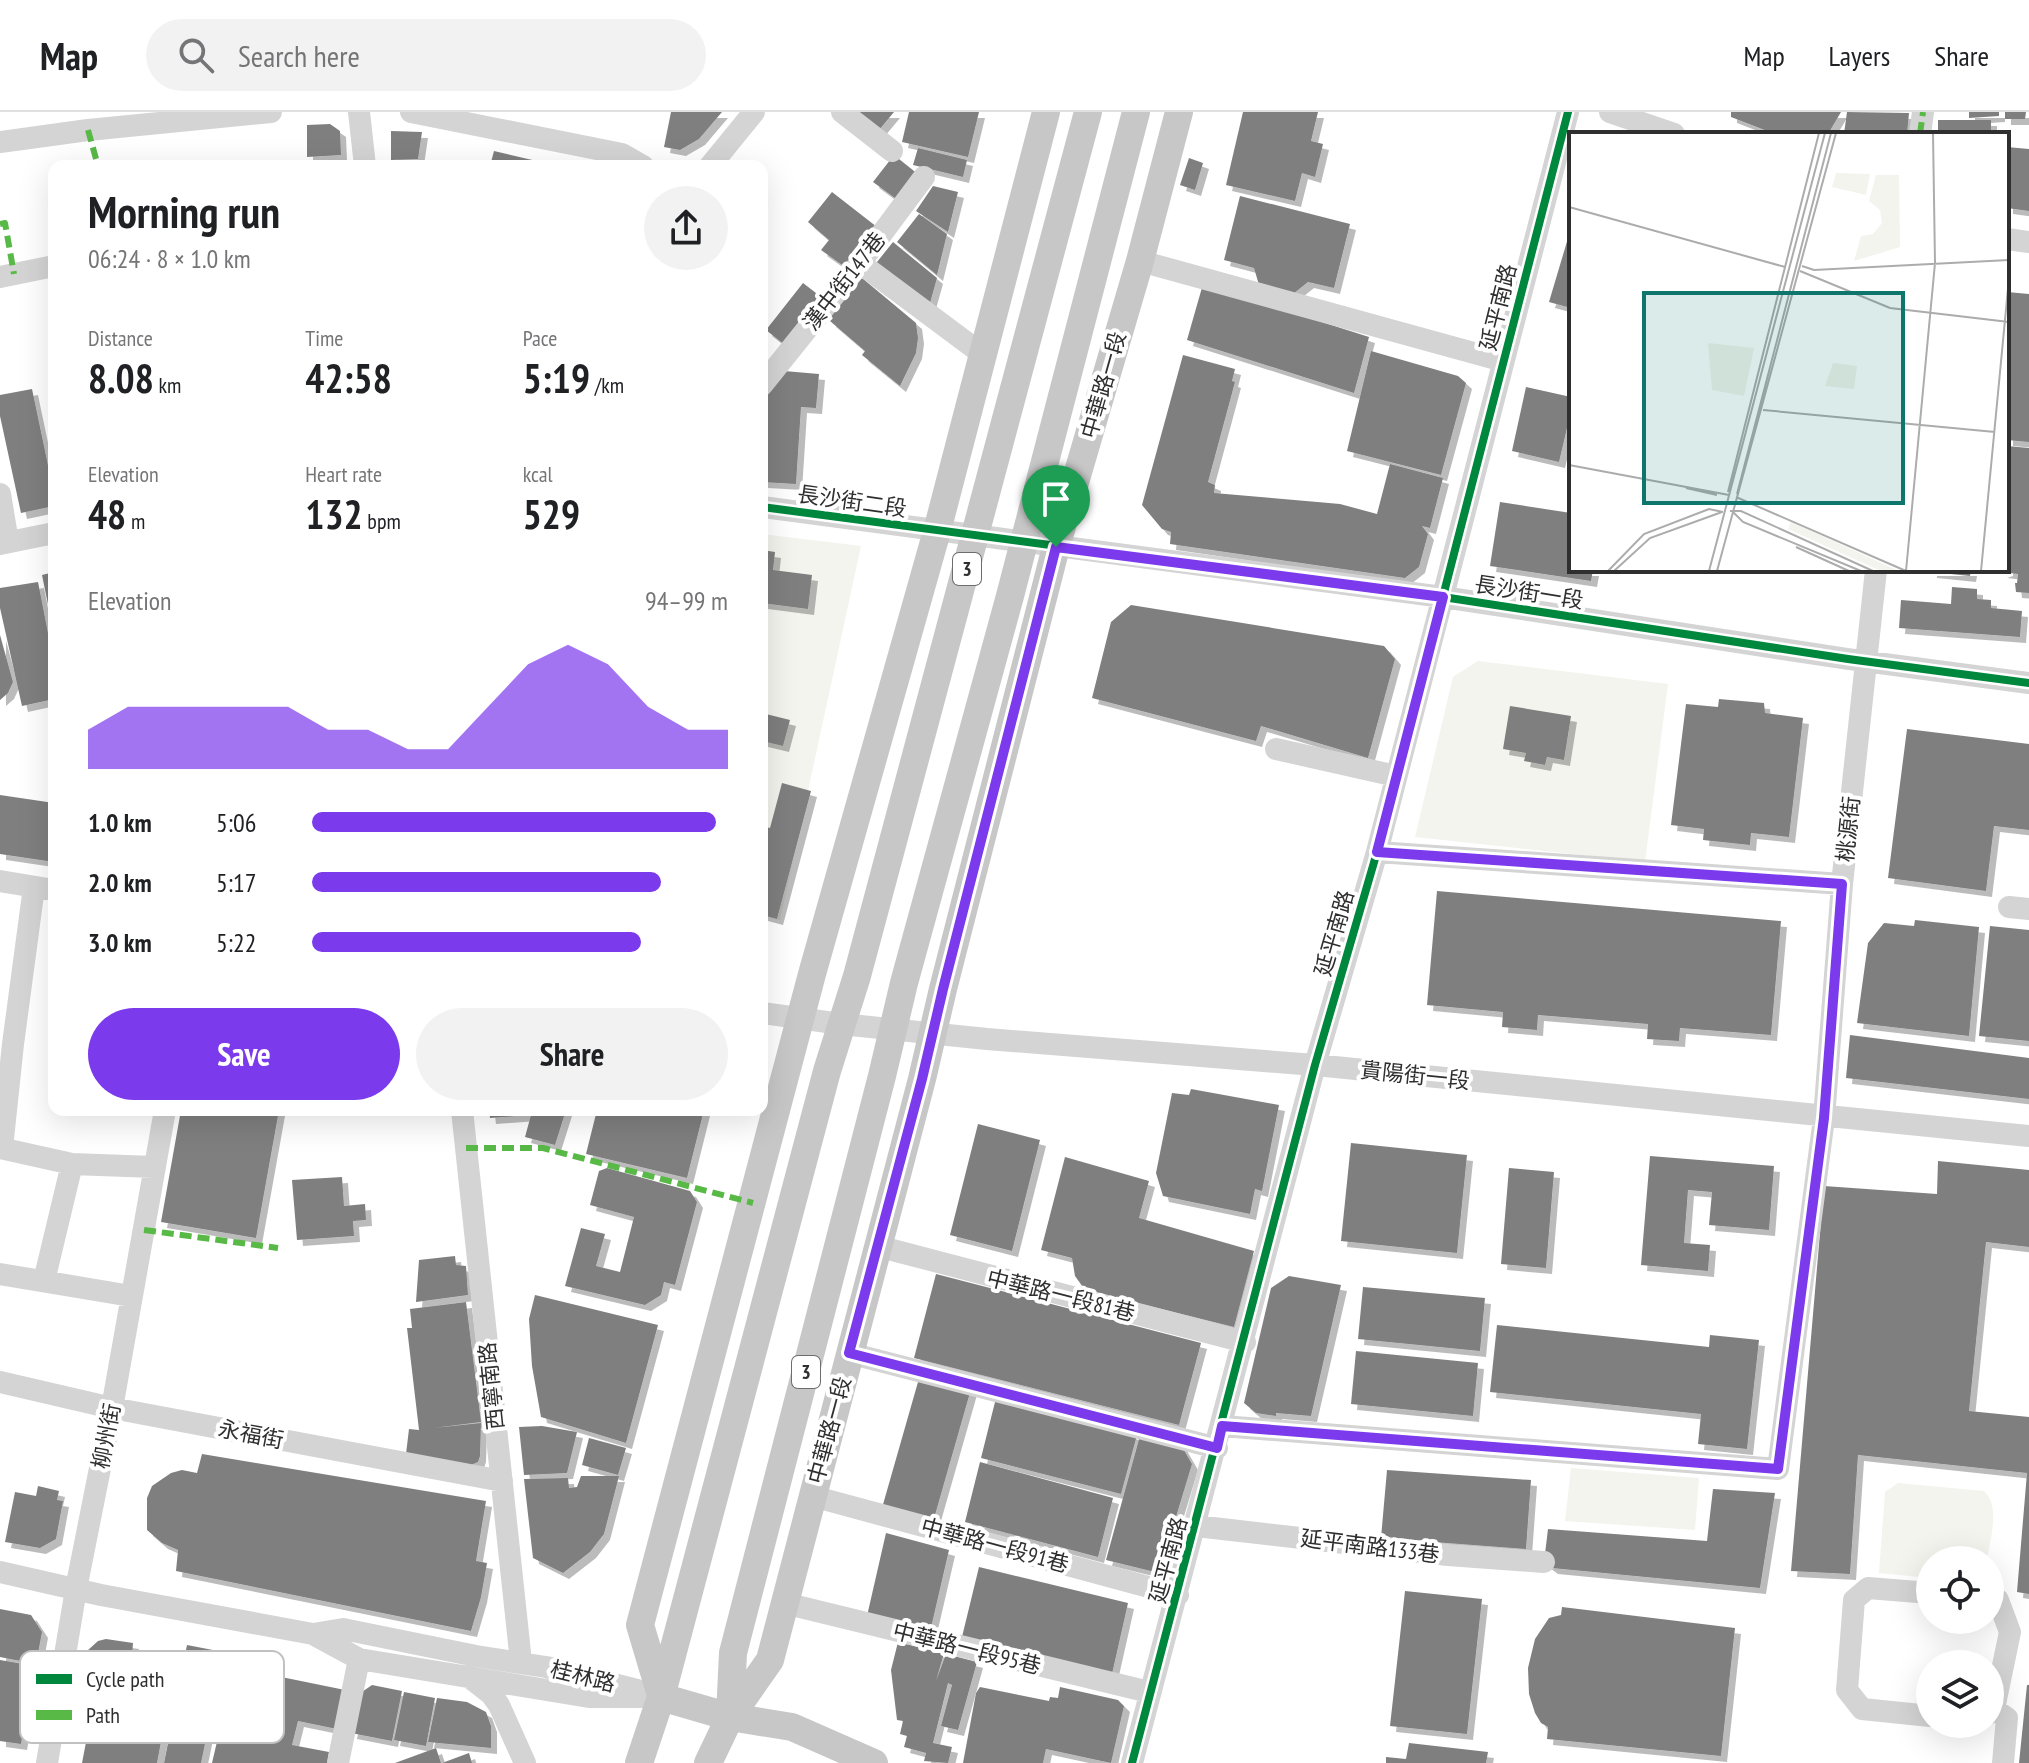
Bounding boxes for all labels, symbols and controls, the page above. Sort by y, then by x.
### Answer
search box [146,19,706,91]
text: Map [40,31,98,80]
icon: search [174,33,218,77]
text: Search here [238,36,360,75]
text: Map [1743,37,1785,74]
text: Layers [1829,37,1890,74]
text: Share [1934,37,1989,74]
inset map [1569,132,2009,572]
text: Morning run [88,183,280,240]
button: share [644,186,728,270]
street label: 漢中街147巷 [797,226,891,336]
text: 06:24 · 8 × 1.0 km [88,242,251,275]
street label: 延平南路 [1474,261,1522,353]
text: Distance [88,324,153,352]
text: Time [305,324,343,352]
text: Pace [523,324,557,352]
street label: 中華路一段 [1074,328,1132,442]
text: 8.08 [88,352,154,404]
text: 42:58 [305,352,392,404]
text: 5:19 [523,352,590,404]
text: km [154,371,181,399]
text: /km [590,371,624,399]
text: Elevation [88,460,159,488]
text: Heart rate [305,460,382,488]
text: kcal [523,460,553,488]
pin [1022,465,1090,547]
icon: arrive [1034,477,1078,521]
street label: 長沙街二段 [796,479,908,523]
text: 48 [88,488,126,540]
text: 132 [305,488,363,540]
text: 529 [523,488,580,540]
text: m [126,507,145,535]
text: bpm [363,507,401,535]
road number: 3 [953,553,981,585]
street label: 長沙街一段 [1472,570,1586,614]
text: Elevation [88,584,171,617]
text: 94–99 m [645,584,728,617]
street label: 桃源街 [1831,795,1865,863]
text: 1.0 km [88,806,152,839]
text: 5:06 [216,806,256,839]
text: 2.0 km [88,866,152,899]
text: 5:17 [216,866,256,899]
street label: 延平南路 [1308,887,1360,979]
text: 3.0 km [88,926,152,959]
text: 5:22 [216,926,256,959]
button: Save [88,1008,400,1100]
button: Share [416,1008,728,1100]
street label: 貴陽街一段 [1359,1055,1471,1095]
street label: 中華路一段81巷 [984,1263,1138,1327]
street label: 西寧南路 [472,1341,510,1431]
road number: 3 [792,1356,820,1388]
street label: 中華路一段 [801,1373,857,1487]
street label: 柳州街 [86,1401,126,1471]
street label: 永福街 [216,1414,286,1454]
street label: 中華路一段91巷 [918,1512,1072,1578]
street label: 延平南路 [1143,1514,1193,1606]
street label: 延平南路133巷 [1299,1524,1441,1568]
map controls [1916,1546,2004,1738]
button: locate [1916,1546,2004,1634]
street label: 中華路一段95巷 [890,1616,1044,1680]
button: layers [1916,1650,2004,1738]
legend [20,1651,284,1743]
street label: 桂林路 [548,1654,618,1698]
text: Cycle path [86,1665,164,1693]
text: Path [86,1701,120,1729]

